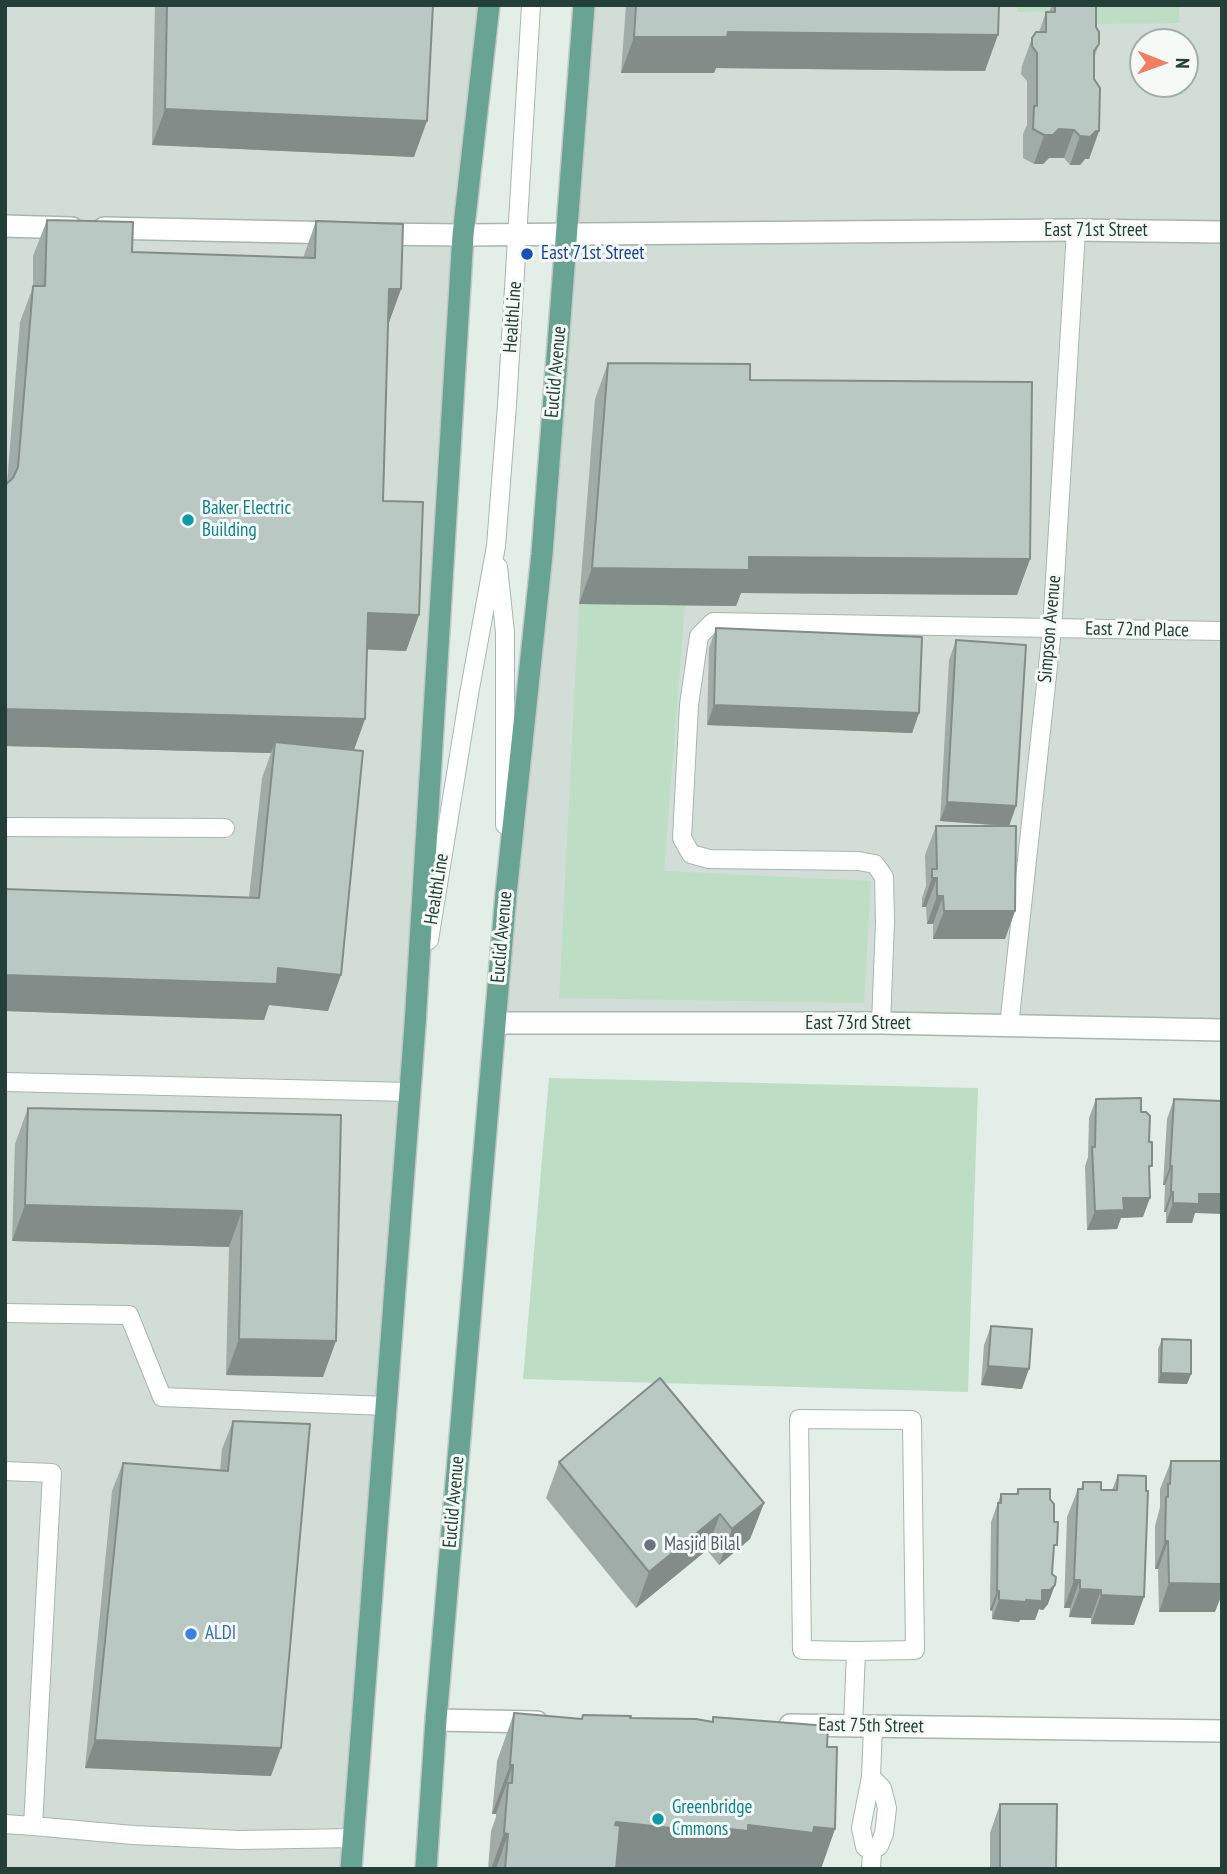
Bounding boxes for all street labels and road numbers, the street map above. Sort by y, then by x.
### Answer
street label: East 71st Street [1044,220,1148,242]
street label: HealthLine [499,280,527,354]
street label: Euclid Avenue [541,325,571,419]
street label: Simpson Avenue [1034,574,1066,684]
street label: East 72nd Place [1085,618,1189,642]
street label: HealthLine [420,852,454,926]
street label: Euclid Avenue [487,890,517,984]
street label: East 73rd Street [805,1013,911,1035]
street label: Euclid Avenue [439,1455,469,1549]
street label: East 75th Street [818,1714,924,1738]

